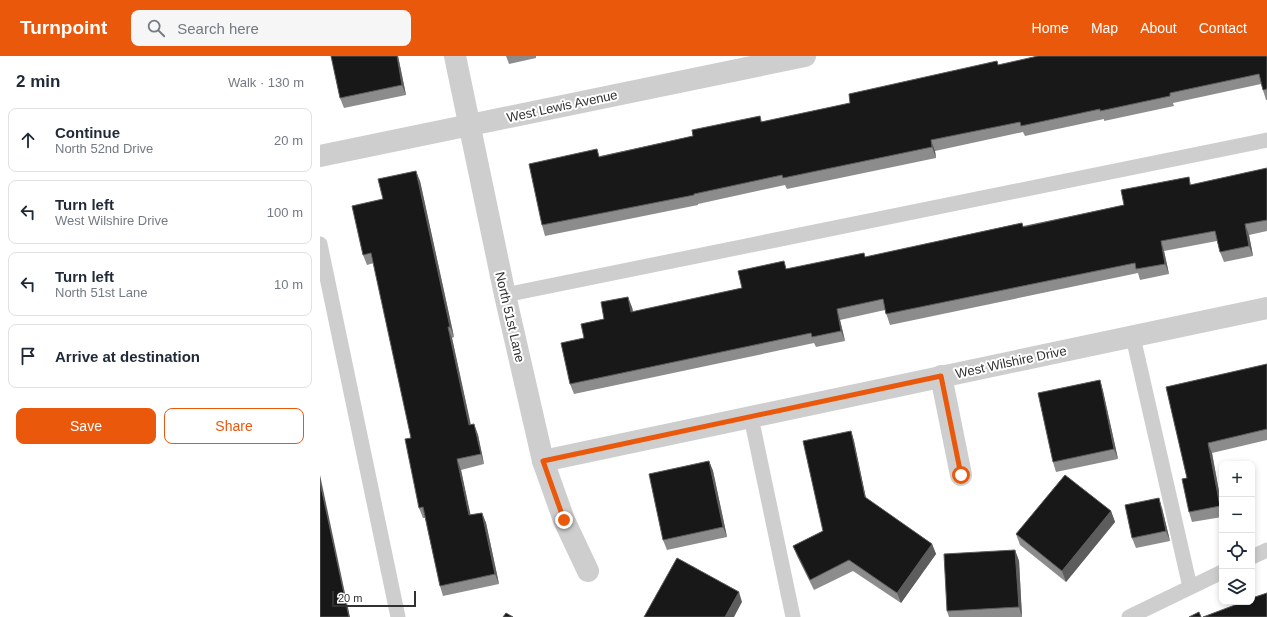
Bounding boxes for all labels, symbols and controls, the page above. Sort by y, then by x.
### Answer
search box [131,10,411,46]
text: Turnpoint [20,17,107,38]
icon: search [145,17,167,39]
text: Search here [177,20,259,37]
text: Home [1032,20,1069,36]
text: Map [1091,20,1118,36]
text: About [1140,20,1177,36]
text: Contact [1199,20,1247,36]
text: 2 min [16,72,60,91]
text: Walk · 130 m [228,75,304,90]
street label: West Lewis Avenue [505,87,619,125]
text: Continue [55,124,120,141]
icon: ahead [17,129,39,151]
text: 20 m [274,133,303,148]
text: North 52nd Drive [55,141,153,156]
text: Turn left [55,196,114,213]
icon: left [17,201,39,223]
text: 100 m [267,205,303,220]
text: West Wilshire Drive [55,213,168,228]
text: Turn left [55,268,114,285]
street label: North 51st Lane [492,270,528,364]
icon: left [17,273,39,295]
text: 10 m [274,277,303,292]
text: North 51st Lane [55,285,148,300]
street label: West Wilshire Drive [954,343,1068,381]
icon: arrive [17,345,39,367]
text: Arrive at destination [55,348,200,365]
button: Save [16,408,156,444]
button: Share [164,408,304,444]
map controls [1219,461,1255,605]
button: + [1219,461,1255,497]
route start [952,466,970,484]
button: − [1219,497,1255,533]
route end [555,511,573,529]
button: locate [1219,533,1255,569]
button: layers [1219,569,1255,605]
scale bar [332,589,416,608]
text: 20 m [338,592,362,604]

